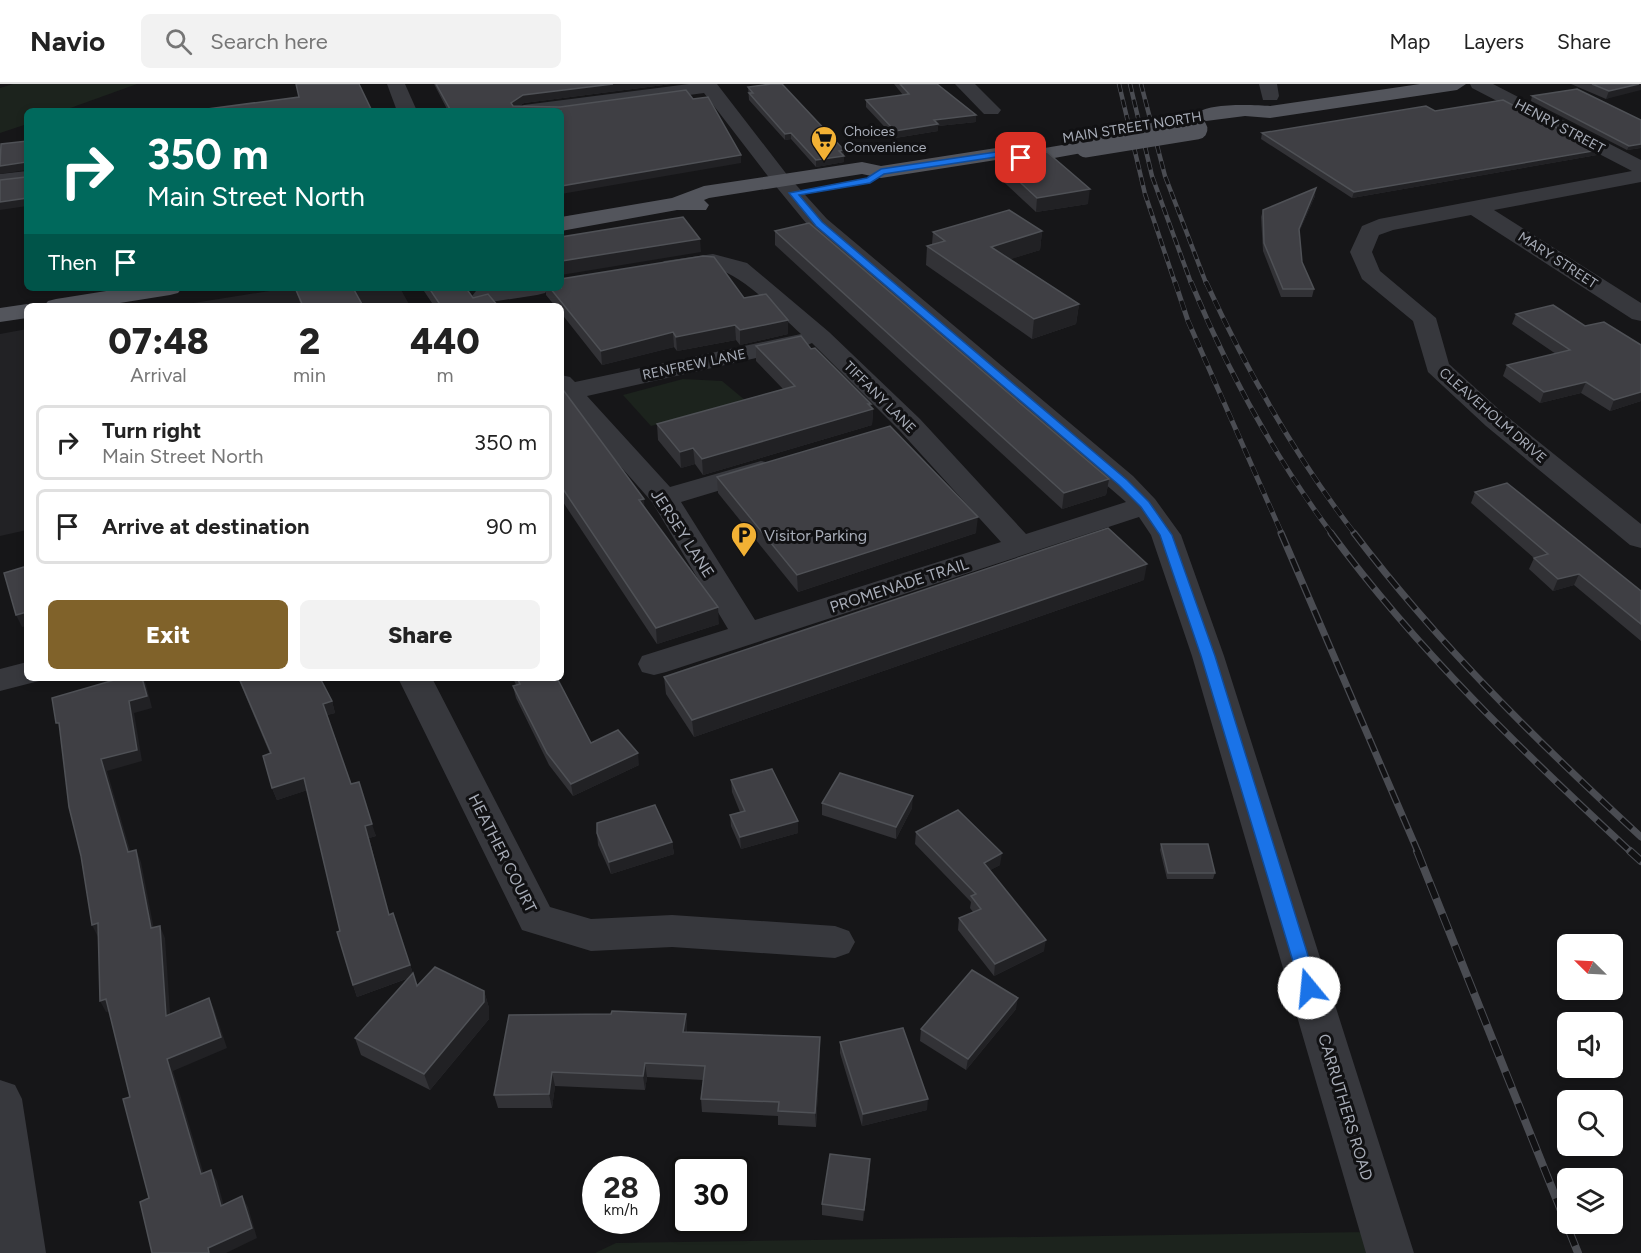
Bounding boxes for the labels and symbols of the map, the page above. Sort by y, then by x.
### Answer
street label: HENRY STREET [1512,96,1608,157]
street label: MAIN STREET NORTH [1061,108,1203,147]
place label: Choices Convenience [844,123,927,156]
supermarket icon: Choices Convenience [809,124,839,162]
pin [995,132,1046,183]
street label: MARY STREET [1515,228,1601,293]
street label: RENFREW LANE [641,345,747,384]
street label: TIFFANY LANE [840,358,919,437]
street label: CLEAVEHOLM DRIVE [1436,364,1550,467]
street label: JERSEY LANE [647,485,718,581]
parking icon: Visitor Parking [729,520,759,558]
place label: Visitor Parking [764,526,867,545]
street label: PROMENADE TRAIL [827,554,972,617]
street label: HEATHER COURT [464,791,541,916]
north arrow [1557,934,1623,1000]
position arrow [1277,956,1341,1020]
street label: CARRUTHERS ROAD [1314,1032,1377,1183]
speed limit sign: 30 [672,1156,750,1234]

